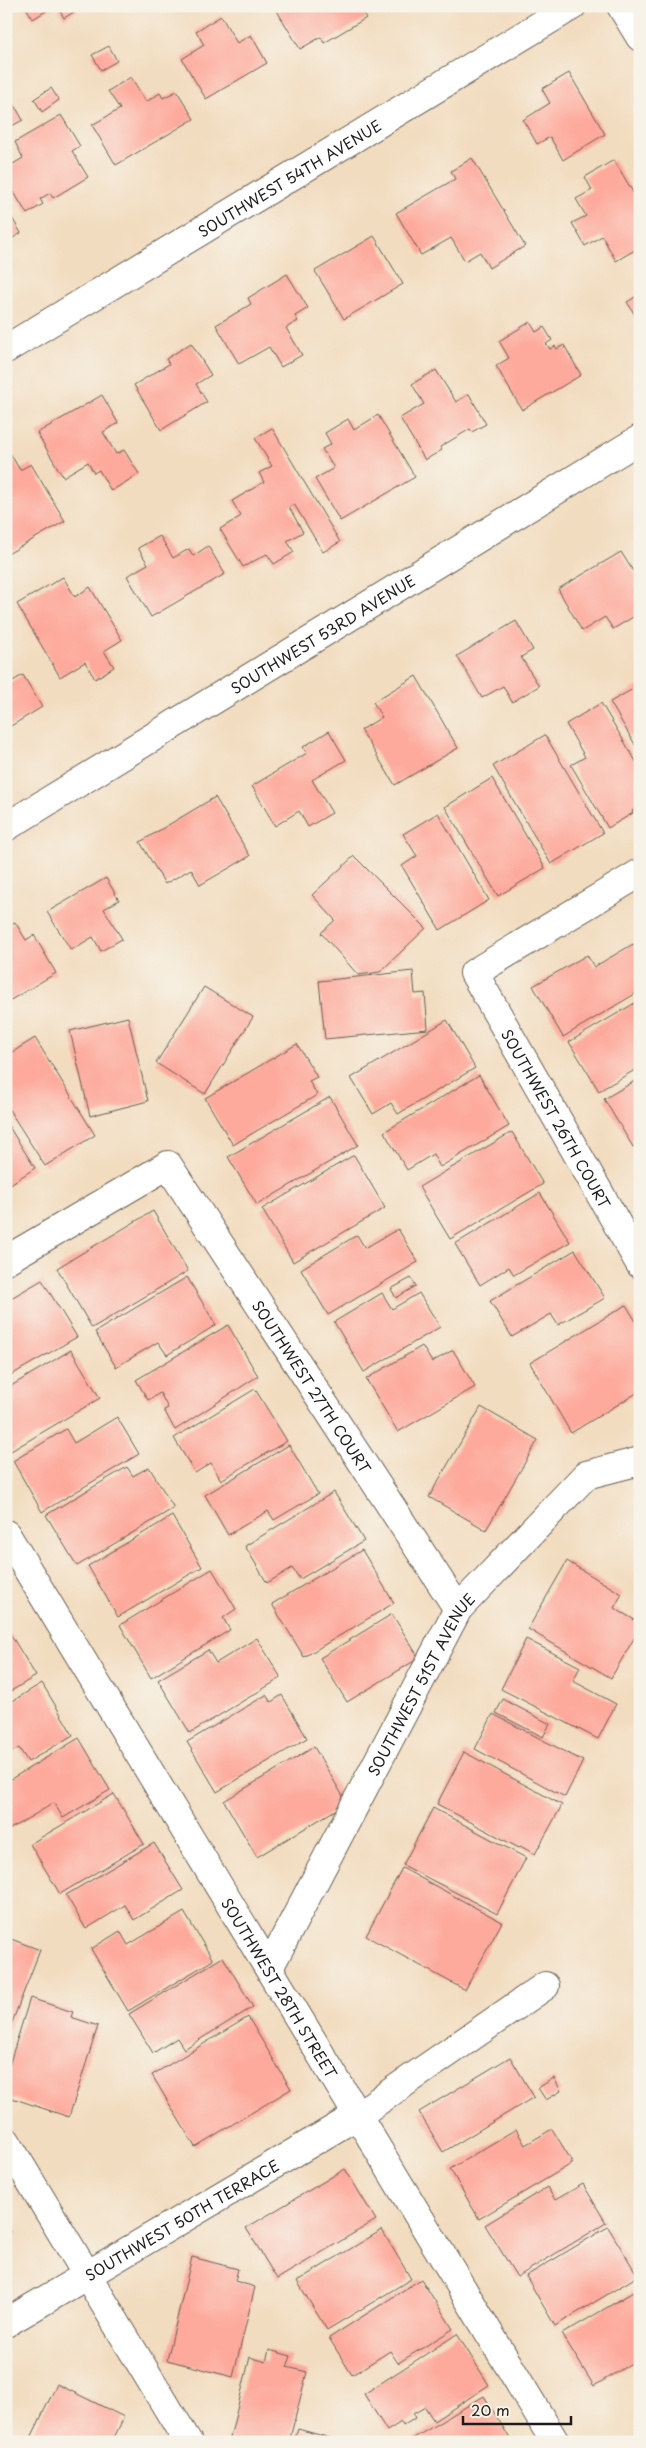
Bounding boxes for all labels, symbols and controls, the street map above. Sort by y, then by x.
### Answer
street label: SOUTHWEST 54TH AVENUE [193,113,385,242]
street label: SOUTHWEST 53RD AVENUE [226,568,419,699]
street label: SOUTHWEST 26TH COURT [497,1024,618,1213]
street label: SOUTHWEST 27TH COURT [247,1295,378,1478]
street label: SOUTHWEST 51ST AVENUE [361,1587,480,1779]
street label: SOUTHWEST 28TH STREET [217,1893,344,2083]
street label: SOUTHWEST 50TH TERRACE [80,2153,283,2286]
scale bar [463,2393,571,2425]
text: 20 m [471,2398,510,2421]

